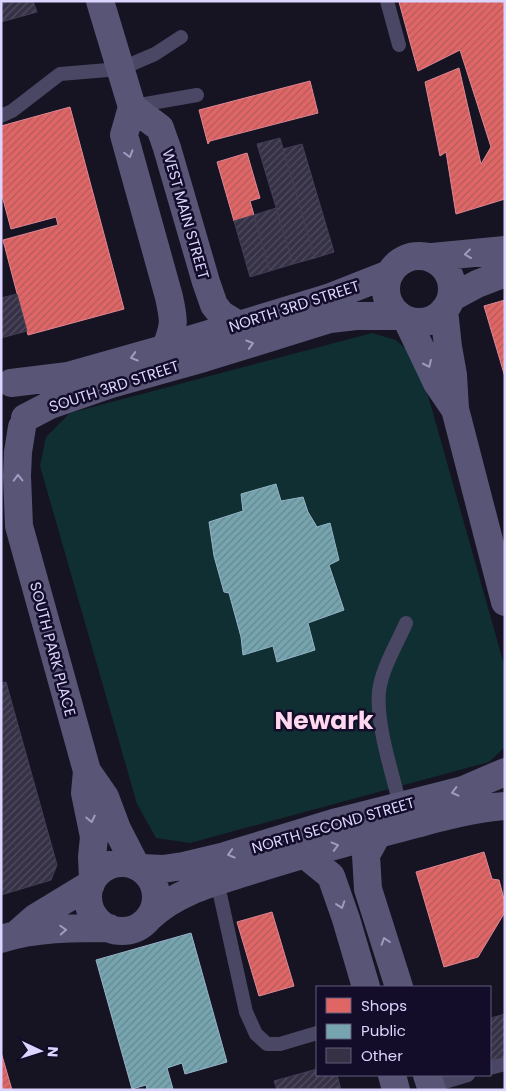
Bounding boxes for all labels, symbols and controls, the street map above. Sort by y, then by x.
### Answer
street label: WEST MAIN STREET [157,147,215,281]
one-way arrow [124,149,134,157]
one-way arrow [464,248,472,259]
street label: NORTH 3RD STREET [226,275,362,337]
one-way arrow [245,340,254,350]
one-way arrow [130,352,138,362]
street label: SOUTH 3RD STREET [46,355,182,417]
one-way arrow [422,359,432,368]
one-way arrow [12,473,23,481]
street label: SOUTH PARK PLACE [25,579,81,719]
district label: Newark [275,703,374,738]
one-way arrow [451,786,460,797]
street label: NORTH SECOND STREET [249,792,417,858]
one-way arrow [85,815,96,824]
one-way arrow [330,841,339,852]
one-way arrow [228,848,236,858]
one-way arrow [335,901,345,909]
one-way arrow [60,924,68,935]
one-way arrow [380,937,390,945]
legend [316,986,491,1076]
text: Shops [361,995,407,1016]
text: Public [361,1020,406,1041]
north arrow [15,1026,65,1076]
text: Other [361,1045,403,1066]
text: N [43,1046,63,1058]

